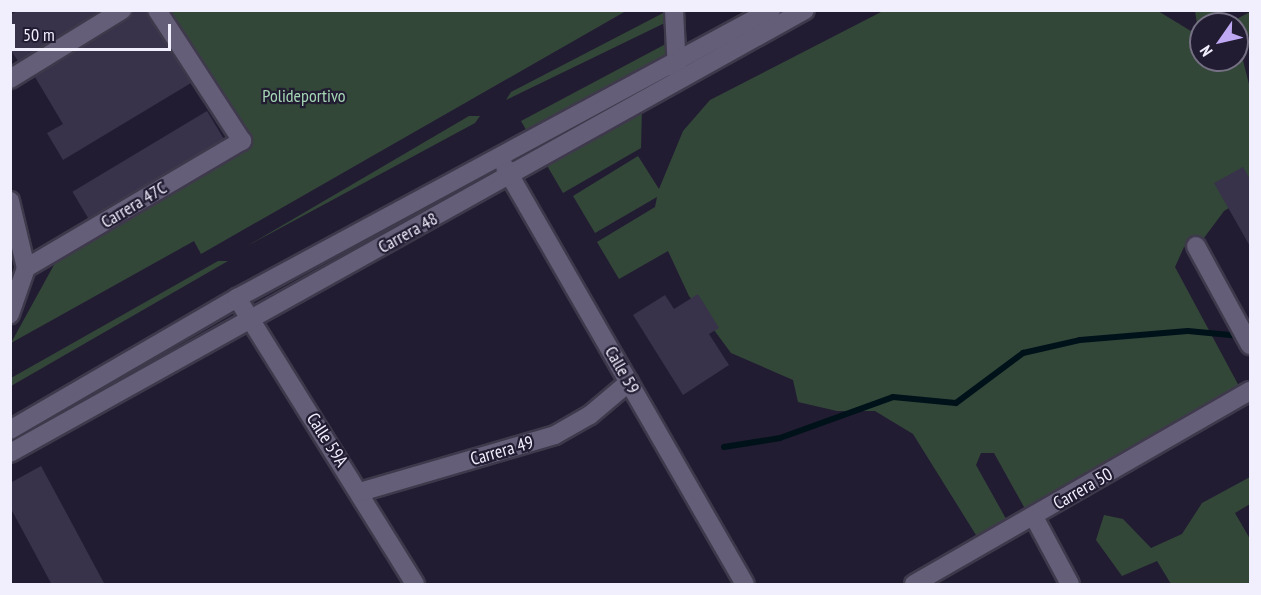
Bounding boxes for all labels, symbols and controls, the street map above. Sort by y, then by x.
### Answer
scale bar [15,12,174,50]
north arrow [1189,12,1249,72]
text: 50 m [23,23,55,46]
text: N [1195,42,1216,60]
park label: Polideportivo [262,85,346,107]
street label: Carrera 47C [97,177,171,233]
street label: Carrera 48 [374,208,442,258]
street label: Calle 59 [600,342,644,398]
street label: Calle 59A [302,409,352,471]
street label: Carrera 49 [468,432,536,470]
street label: Carrera 50 [1050,463,1116,515]

